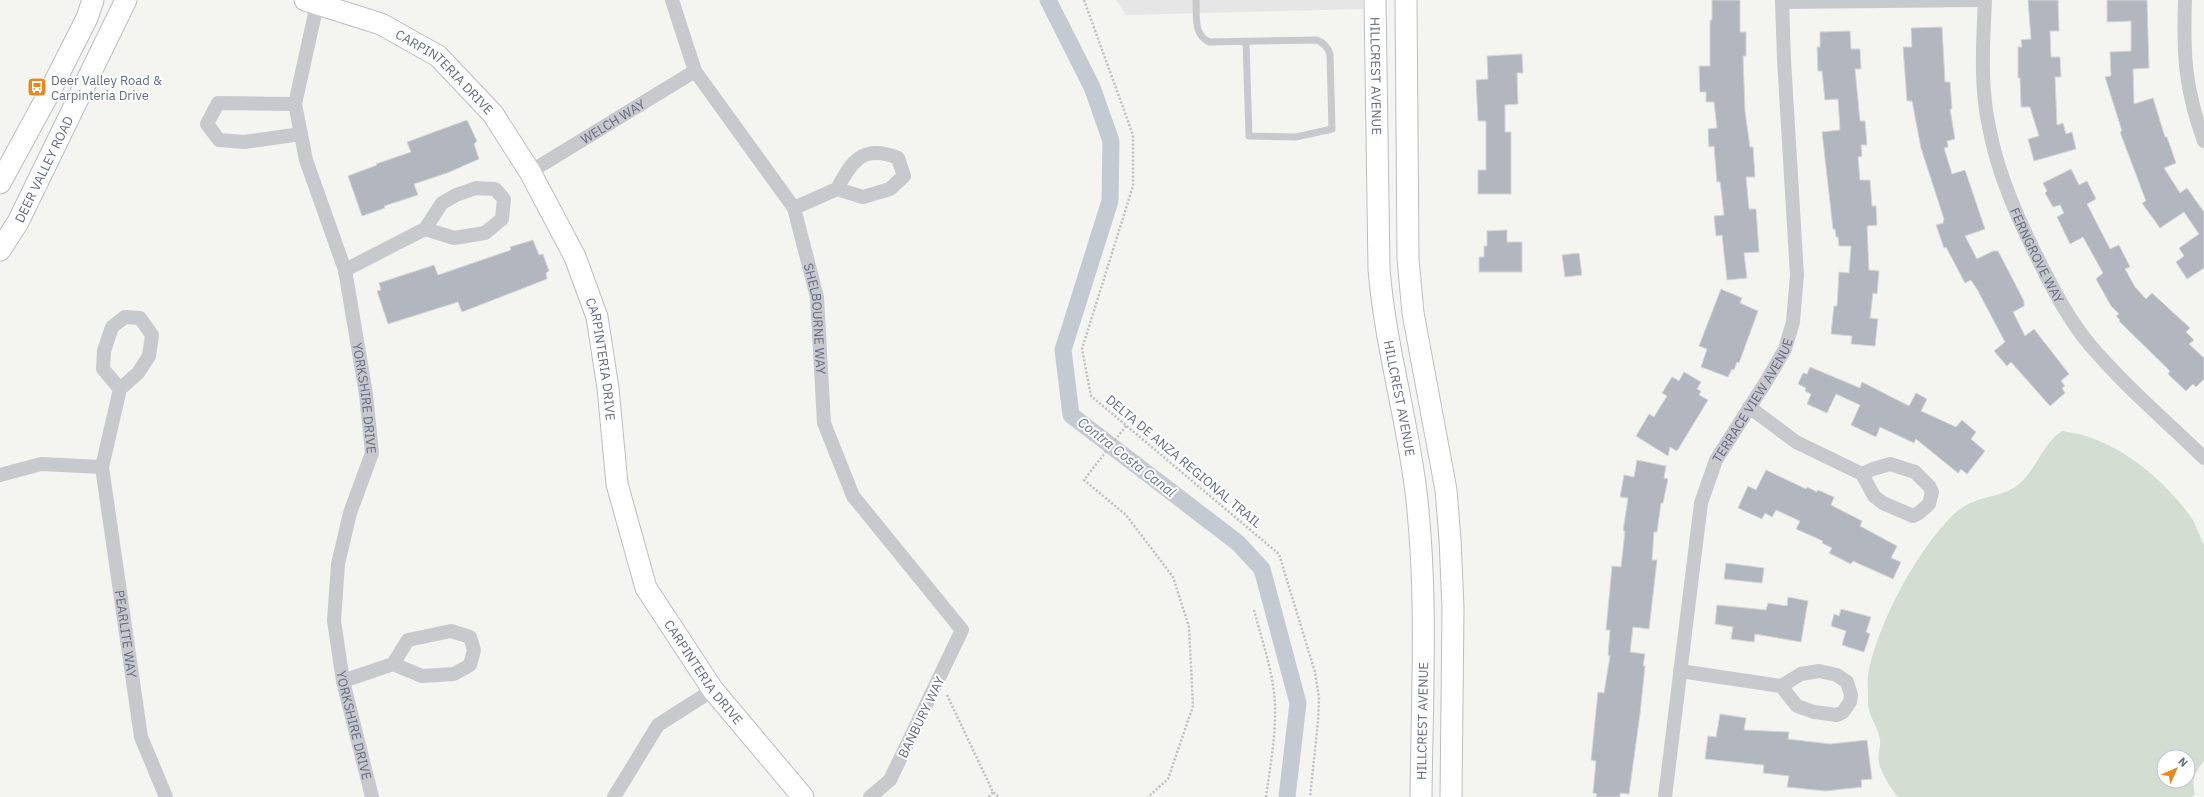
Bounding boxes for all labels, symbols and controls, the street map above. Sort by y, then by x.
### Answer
street label: HILLCREST AVENUE [1366,17,1385,135]
street label: CARPINTERIA DRIVE [392,26,497,118]
place label: Deer Valley Road & Carpinteria Drive [51,72,162,104]
bus stop icon: Deer Valley Road & Carpinteria Drive [26,76,48,98]
street label: WELCH WAY [578,95,649,148]
street label: DEER VALLEY ROAD [11,113,77,226]
street label: FERNGROVE WAY [2006,205,2068,307]
street label: SHELBOURNE WAY [800,261,829,375]
street label: CARPINTERIA DRIVE [582,295,619,421]
street label: TERRACE VIEW AVENUE [1709,336,1797,466]
street label: HILLCREST AVENUE [1380,339,1419,458]
street label: YORKSHIRE DRIVE [348,341,380,454]
street label: DELTA DE ANZA REGIONAL TRAIL [1102,391,1265,532]
water label: Contra Costa Canal [1074,413,1180,501]
street label: PEARLITE WAY [111,589,140,679]
street label: CARPINTERIA DRIVE [660,617,746,728]
street label: HILLCREST AVENUE [1413,662,1432,780]
street label: YORKSHIRE DRIVE [333,670,375,782]
street label: BANBURY WAY [894,673,949,761]
north arrow [2156,749,2196,789]
text: N [2175,754,2191,770]

